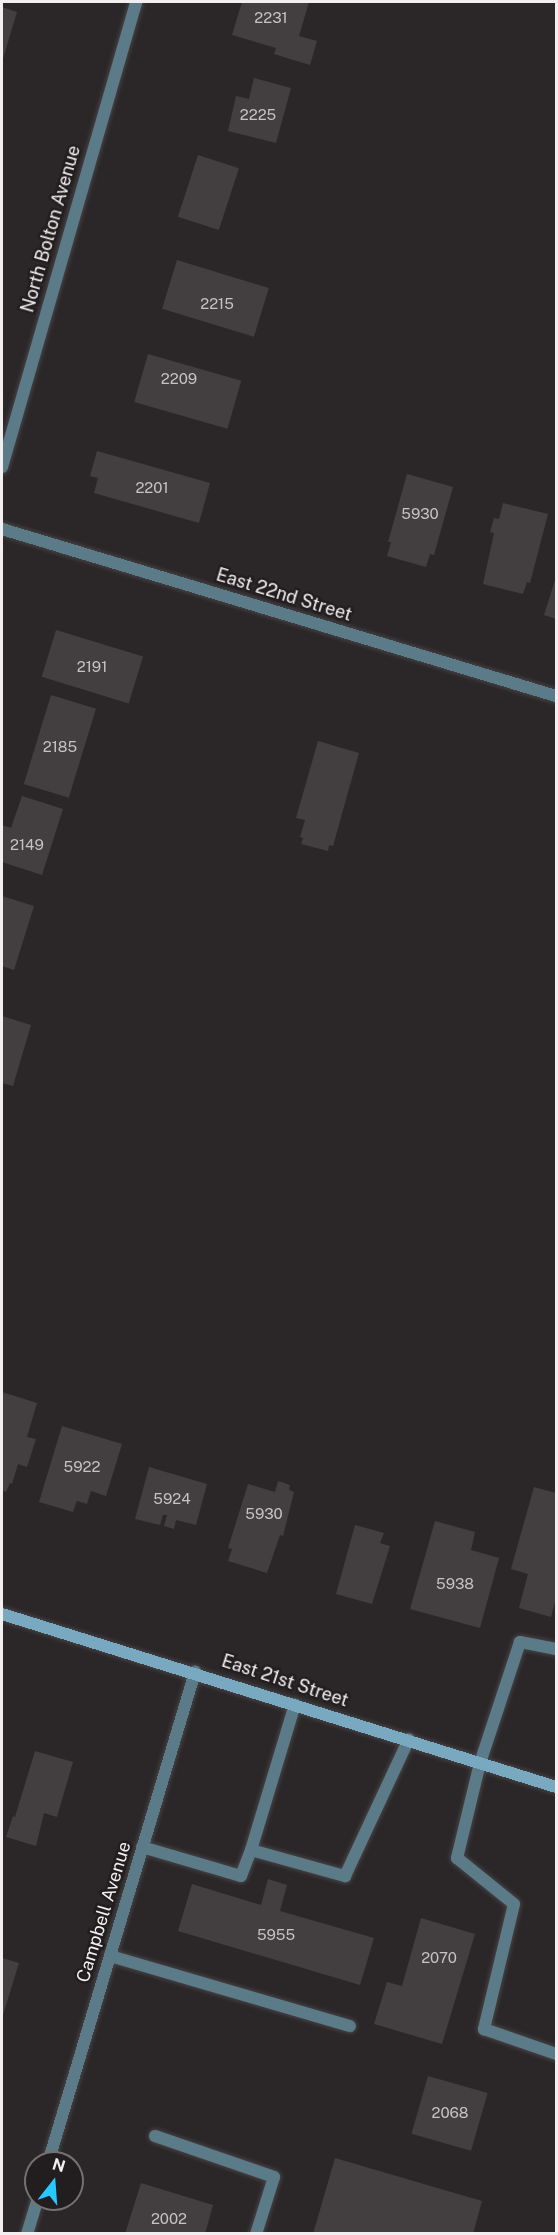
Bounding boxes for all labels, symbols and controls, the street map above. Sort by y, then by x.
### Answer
house number: 2231 [254,9,288,27]
house number: 2225 [240,106,276,124]
street label: North Bolton Avenue [17,143,85,315]
house number: 2215 [200,295,234,313]
house number: 2209 [161,370,197,388]
house number: 2201 [135,479,169,497]
house number: 5930 [401,505,439,523]
street label: East 22nd Street [214,564,354,626]
house number: 2191 [77,658,107,676]
house number: 2185 [43,738,77,756]
house number: 2149 [10,836,44,854]
house number: 5922 [64,1458,100,1476]
house number: 5924 [153,1490,191,1508]
house number: 5930 [245,1505,283,1523]
house number: 5938 [436,1575,474,1593]
street label: East 21st Street [219,1650,351,1712]
street label: Campbell Avenue [72,1839,136,1985]
house number: 5955 [257,1926,295,1944]
house number: 2070 [421,1949,457,1967]
house number: 2068 [432,2104,468,2122]
north arrow [24,2151,84,2211]
text: N [50,2154,68,2176]
house number: 2002 [151,2210,187,2228]

